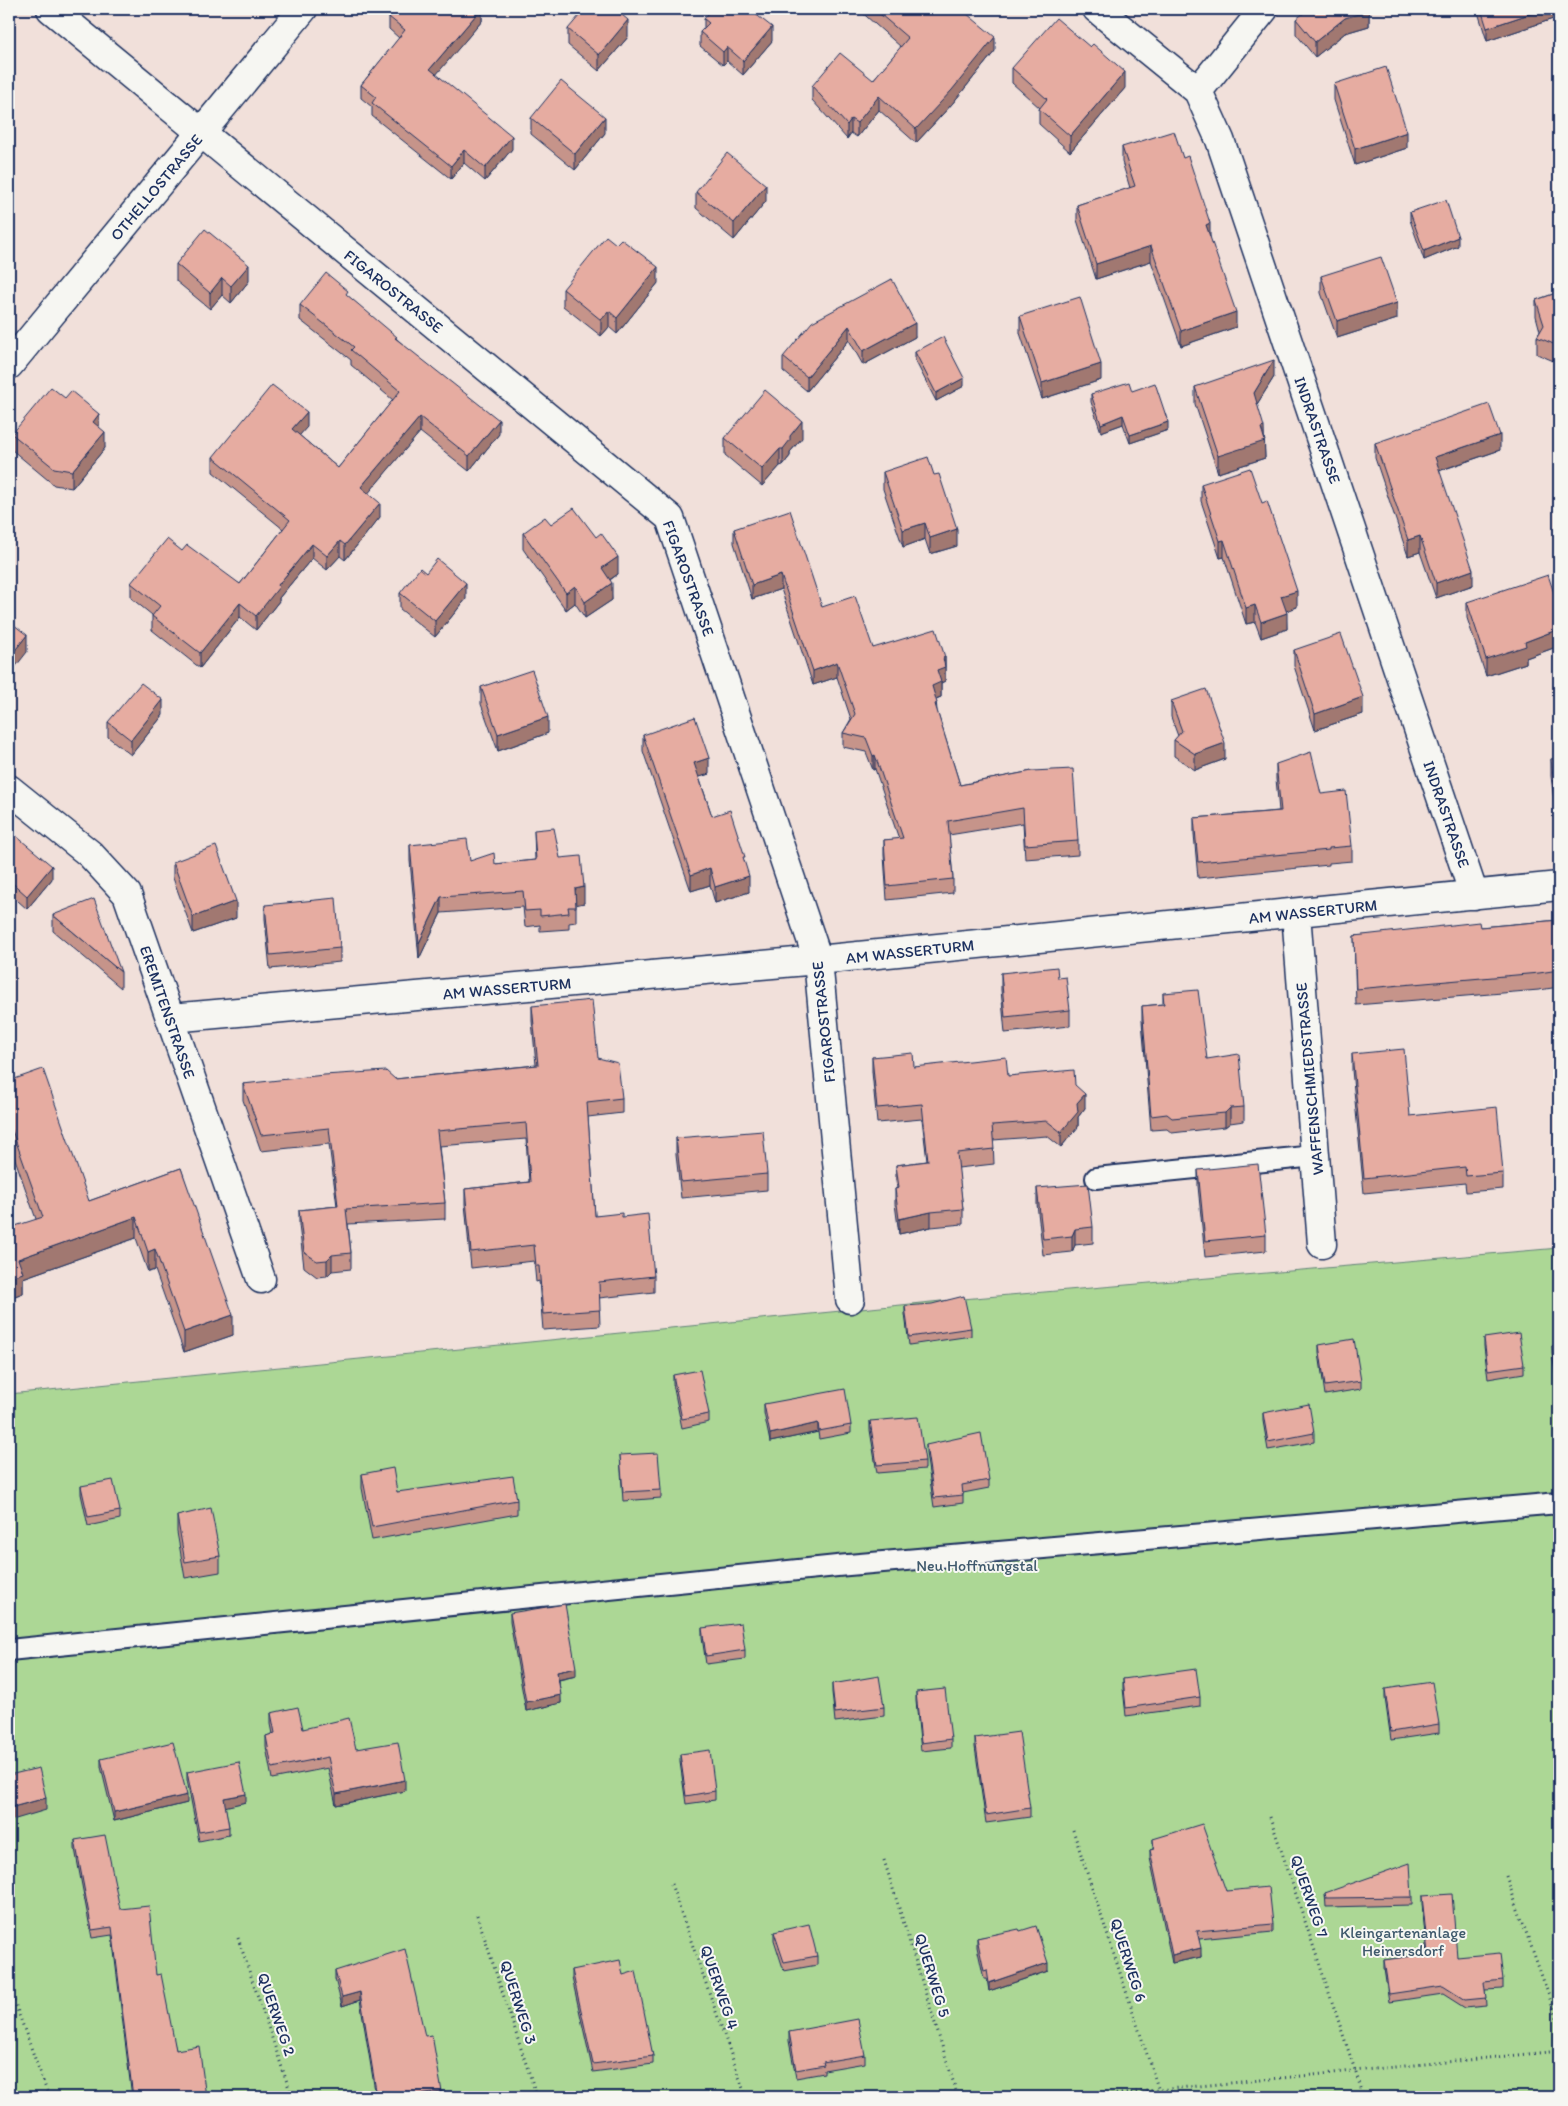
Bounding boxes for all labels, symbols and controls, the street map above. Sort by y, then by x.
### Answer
street label: OTHELLOSTRASSE [106,130,206,244]
street label: FIGAROSTRASSE [340,246,447,337]
street label: INDRASTRASSE [1290,374,1345,486]
street label: FIGAROSTRASSE [659,518,718,639]
street label: INDRASTRASSE [1419,758,1474,870]
street label: AM WASSERTURM [1248,895,1378,928]
street label: AM WASSERTURM [845,935,975,968]
street label: EREMITENSTRASSE [136,943,199,1081]
street label: FIGAROSTRASSE [808,960,839,1084]
street label: AM WASSERTURM [442,973,572,1004]
street label: WAFFENSCHMIEDSTRASSE [1292,982,1327,1176]
park label: Neu Hoffnungstal [916,1556,1038,1575]
street label: QUERWEG 7 [1287,1852,1333,1940]
street label: QUERWEG 6 [1106,1916,1151,2004]
park label: Kleingartenanlage Heinersdorf [1340,1923,1466,1960]
street label: QUERWEG 5 [911,1931,954,2019]
street label: QUERWEG 4 [696,1943,743,2032]
street label: QUERWEG 3 [496,1958,541,2047]
street label: QUERWEG 2 [253,1970,300,2059]

